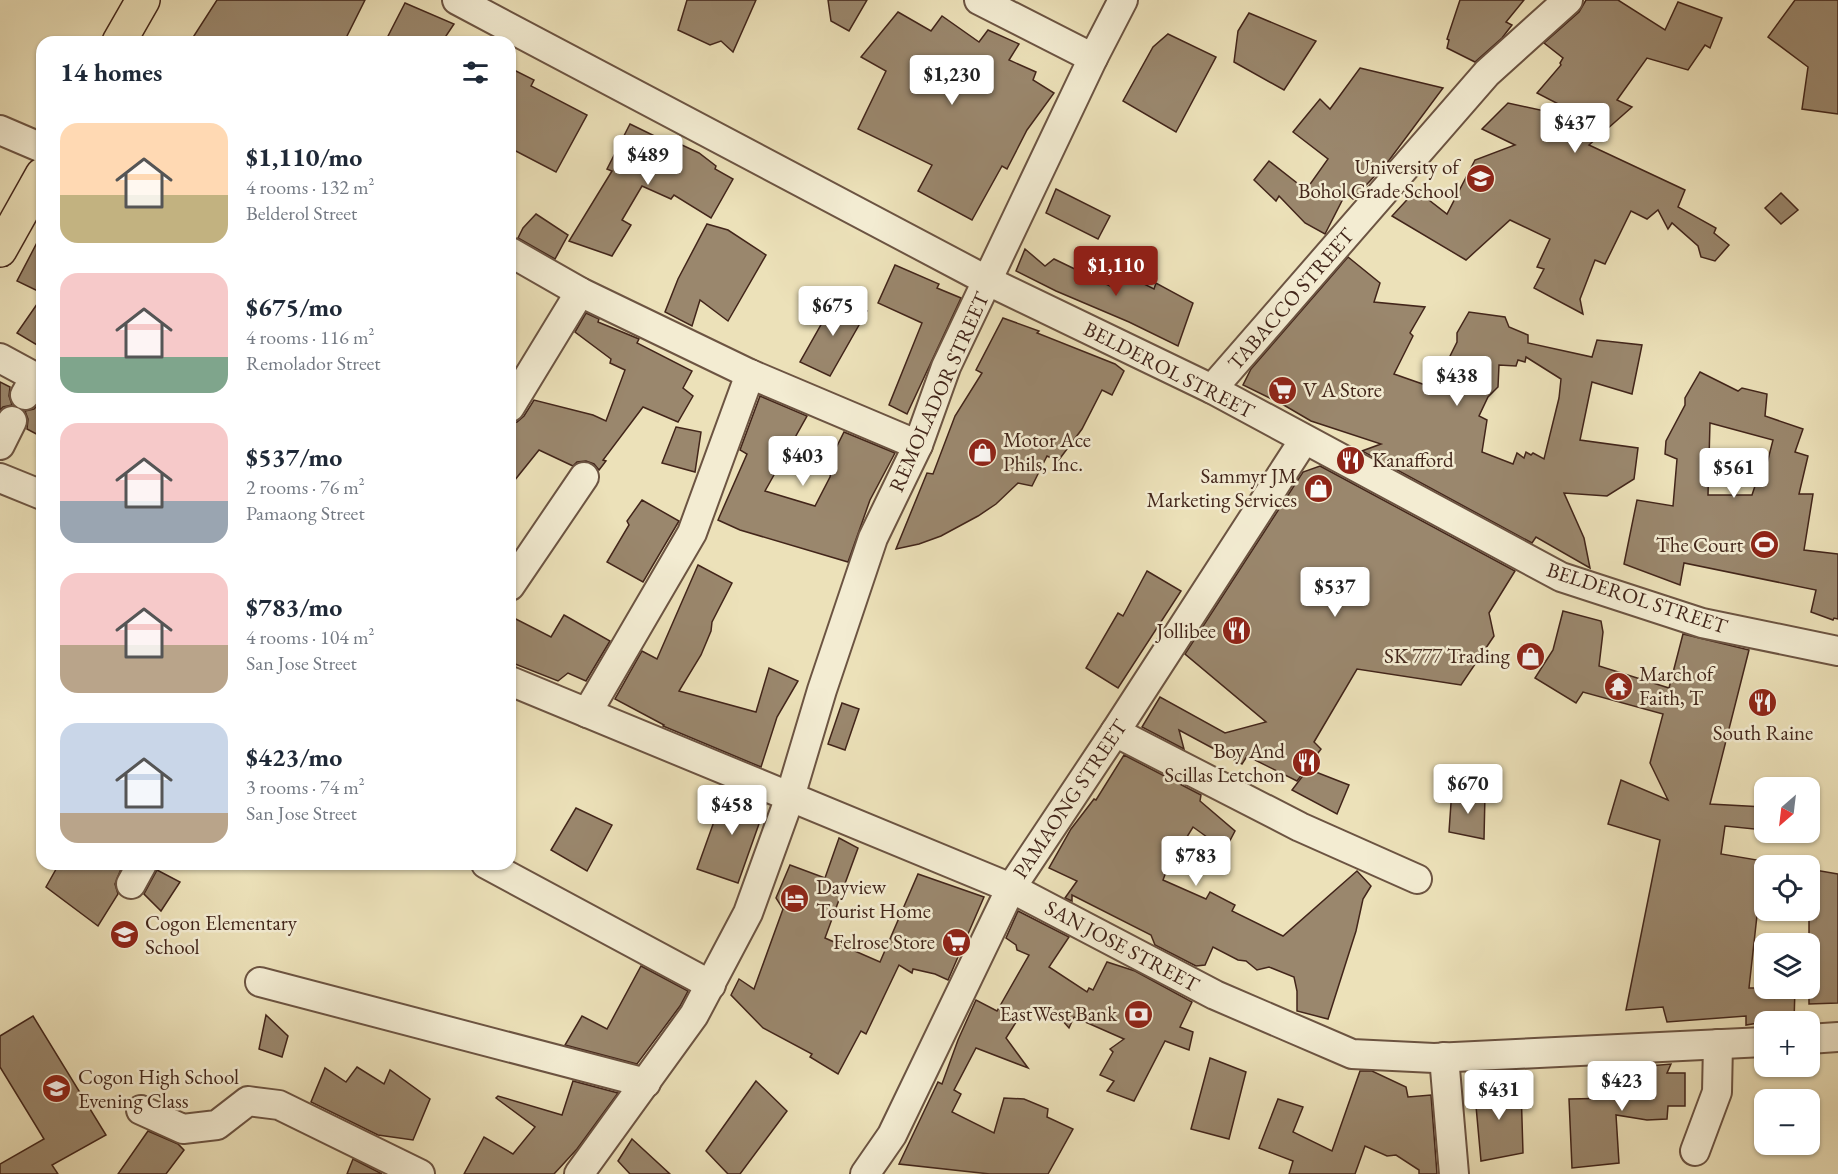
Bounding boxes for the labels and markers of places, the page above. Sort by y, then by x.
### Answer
pin: $1,230 [903,55,1001,106]
pin: $437 [1539,103,1611,154]
pin: $489 [612,135,684,186]
place label: University of Bohol Grade School [1298,153,1461,204]
school or university icon: University of Bohol Grade School [1464,163,1496,195]
pin: $1,110 [1067,246,1165,297]
pin: $675 [797,286,869,337]
pin: $438 [1421,356,1493,407]
supermarket icon: V A Store [1266,374,1298,406]
place label: V A Store [1303,376,1382,403]
place label: Motor Ace Phils, Inc. [1003,426,1091,477]
pin: $403 [767,436,839,487]
shop icon: Motor Ace Phils, Inc. [966,436,998,468]
restaurant icon: Kanafford [1335,444,1367,476]
place label: Kanafford [1372,446,1454,473]
pin: $561 [1698,448,1770,499]
place label: Sammyr JM Marketing Services [1146,462,1297,513]
shop icon: Sammyr JM Marketing Services [1302,472,1334,504]
sports icon: The Court [1748,529,1780,561]
place label: The Court [1656,531,1743,558]
pin: $537 [1299,567,1371,618]
restaurant icon: Jollibee [1221,615,1253,647]
place label: Jollibee [1155,617,1216,644]
shop icon: SK 777 Trading [1515,640,1547,672]
place label: SK 777 Trading [1384,642,1511,669]
place label: March of Faith, T [1639,660,1716,711]
temple icon: March of Faith, T [1602,670,1634,702]
restaurant icon: South Raine [1747,686,1779,718]
place label: South Raine [1713,719,1813,746]
place label: Boy And Scillas Letchon [1164,737,1285,788]
restaurant icon: Boy And Scillas Letchon [1290,747,1322,779]
pin: $670 [1432,764,1504,815]
pin: $458 [696,785,768,836]
pin: $783 [1160,836,1232,887]
place label: Dayview Tourist Home [816,873,931,924]
hotel icon: Dayview Tourist Home [779,883,811,915]
place label: Cogon Elementary School [145,909,298,960]
school or university icon: Cogon Elementary School [108,919,140,951]
supermarket icon: Felrose Store [940,926,972,958]
place label: Felrose Store [833,928,935,955]
bank icon: EastWest Bank [1122,998,1154,1030]
place label: EastWest Bank [999,1000,1118,1027]
pin: $423 [1586,1061,1658,1112]
place label: Cogon High School Evening Class [78,1063,239,1114]
pin: $431 [1463,1070,1535,1121]
school or university icon: Cogon High School Evening Class [41,1073,73,1105]

